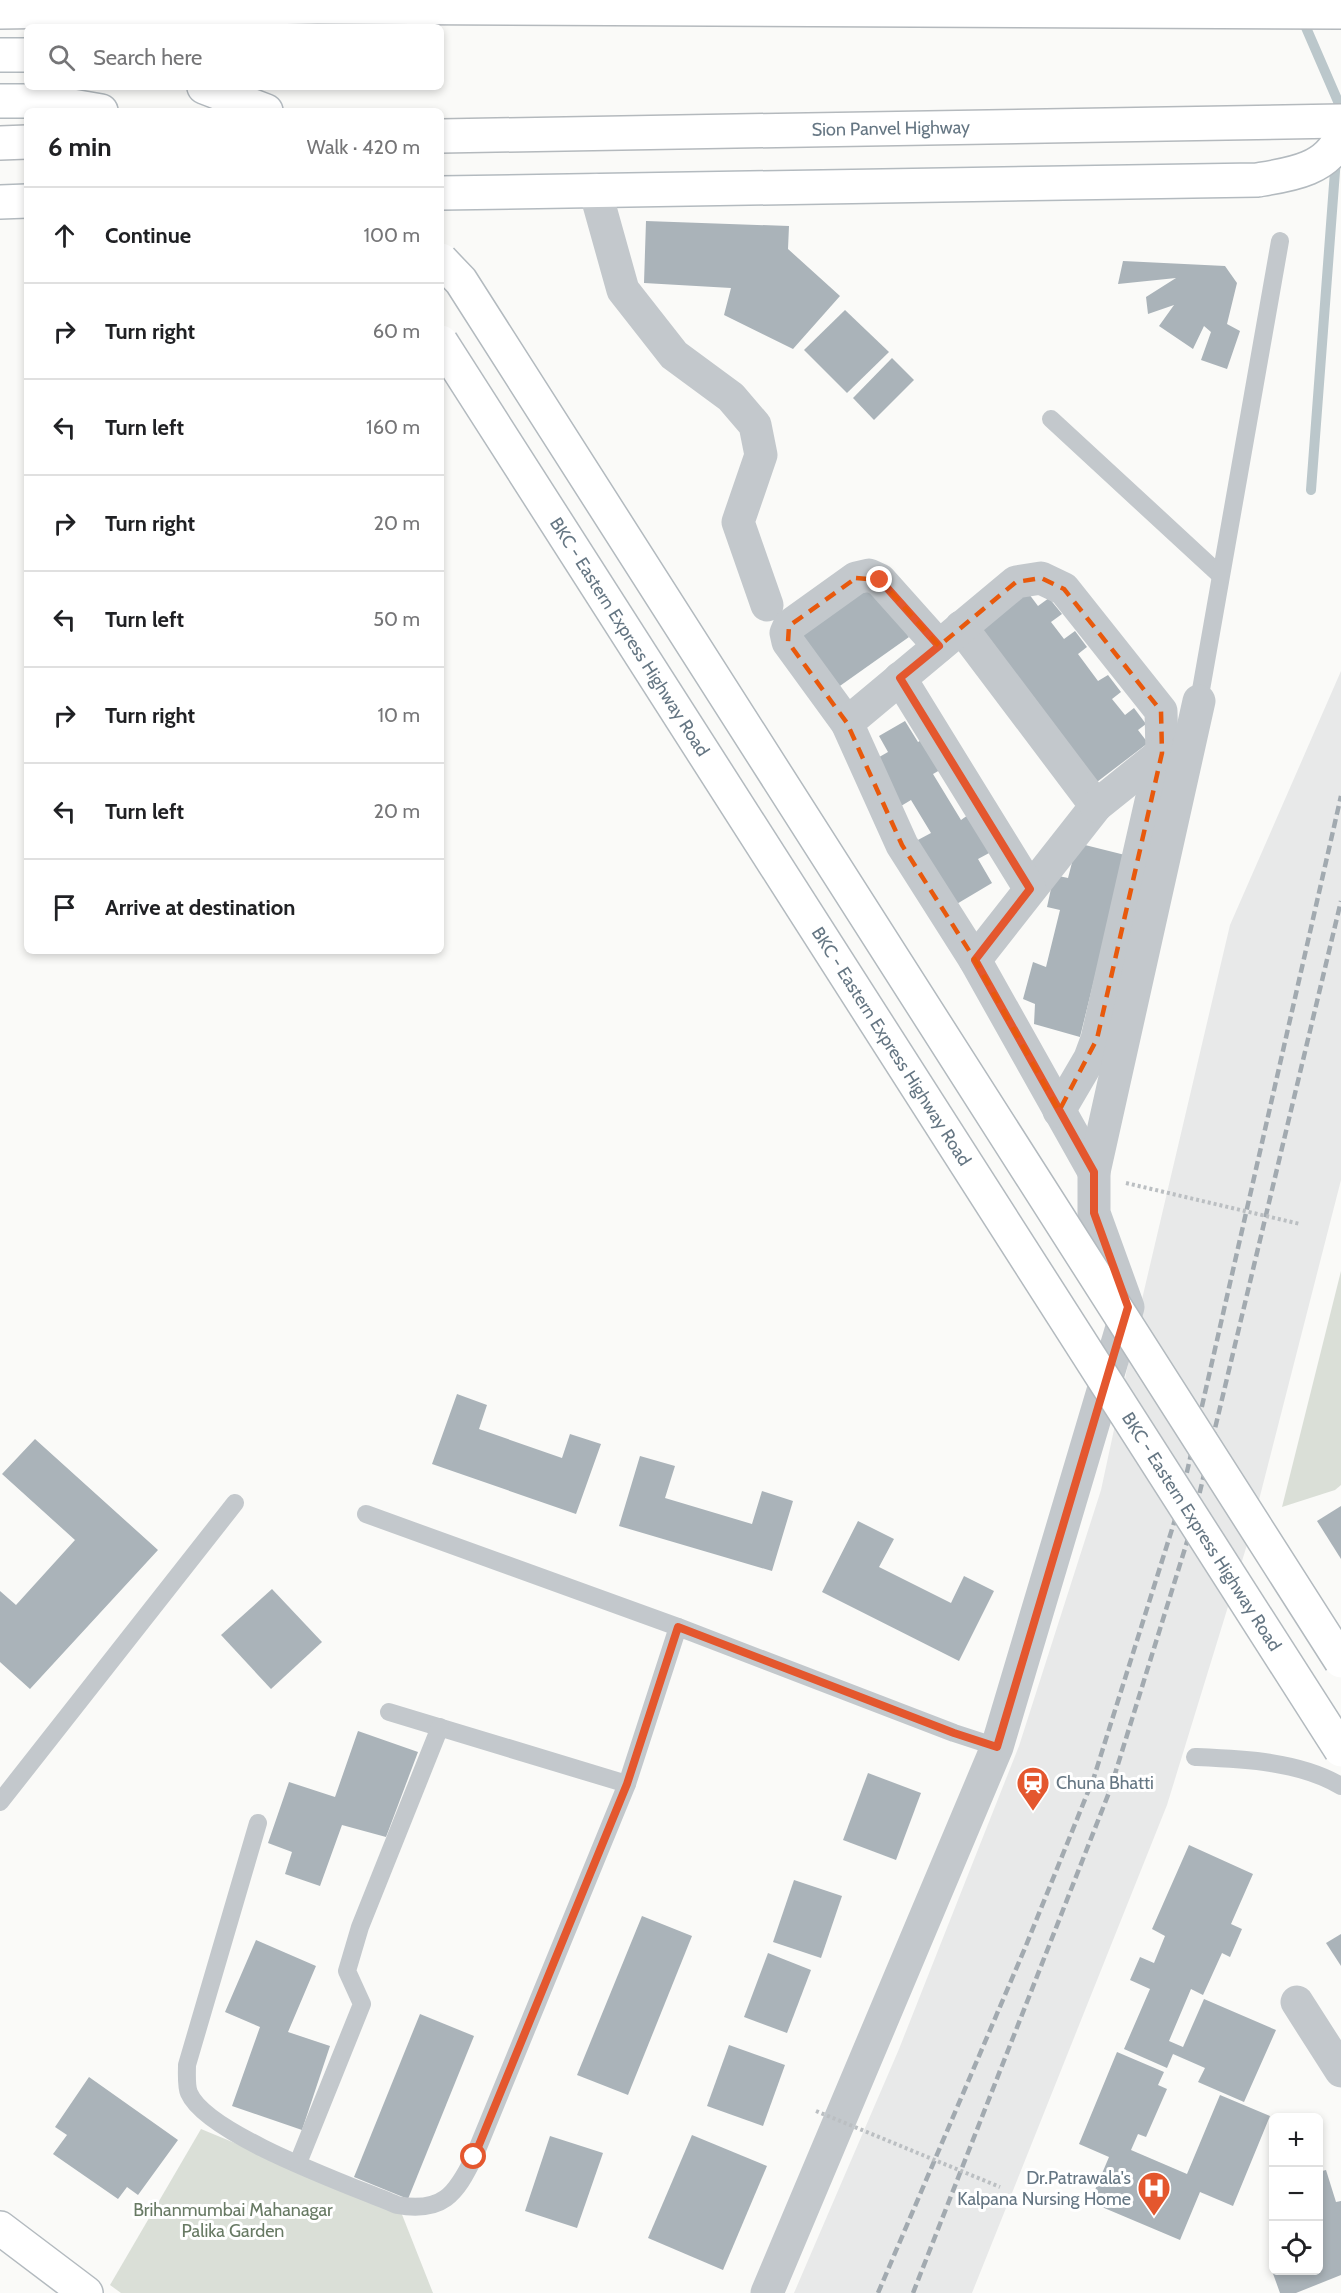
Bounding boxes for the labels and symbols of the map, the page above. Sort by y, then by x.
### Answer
street label: Sion Panvel Highway [812,116,970,141]
street label: BKC - Eastern Express Highway Road [545,513,714,760]
route end [866,566,892,592]
street label: BKC - Eastern Express Highway Road [807,923,976,1170]
street label: BKC - Eastern Express Highway Road [1117,1408,1286,1655]
station icon: Chuna Bhatti [1015,1765,1051,1812]
place label: Chuna Bhatti [1056,1772,1154,1794]
route start [460,2143,486,2169]
place label: Dr.Patrawala's Kalpana Nursing Home [957,2167,1131,2210]
hospital icon: Dr.Patrawala's Kalpana Nursing Home [1136,2170,1172,2217]
park label: Brihanmumbai Mahanagar Palika Garden [133,2199,333,2242]

